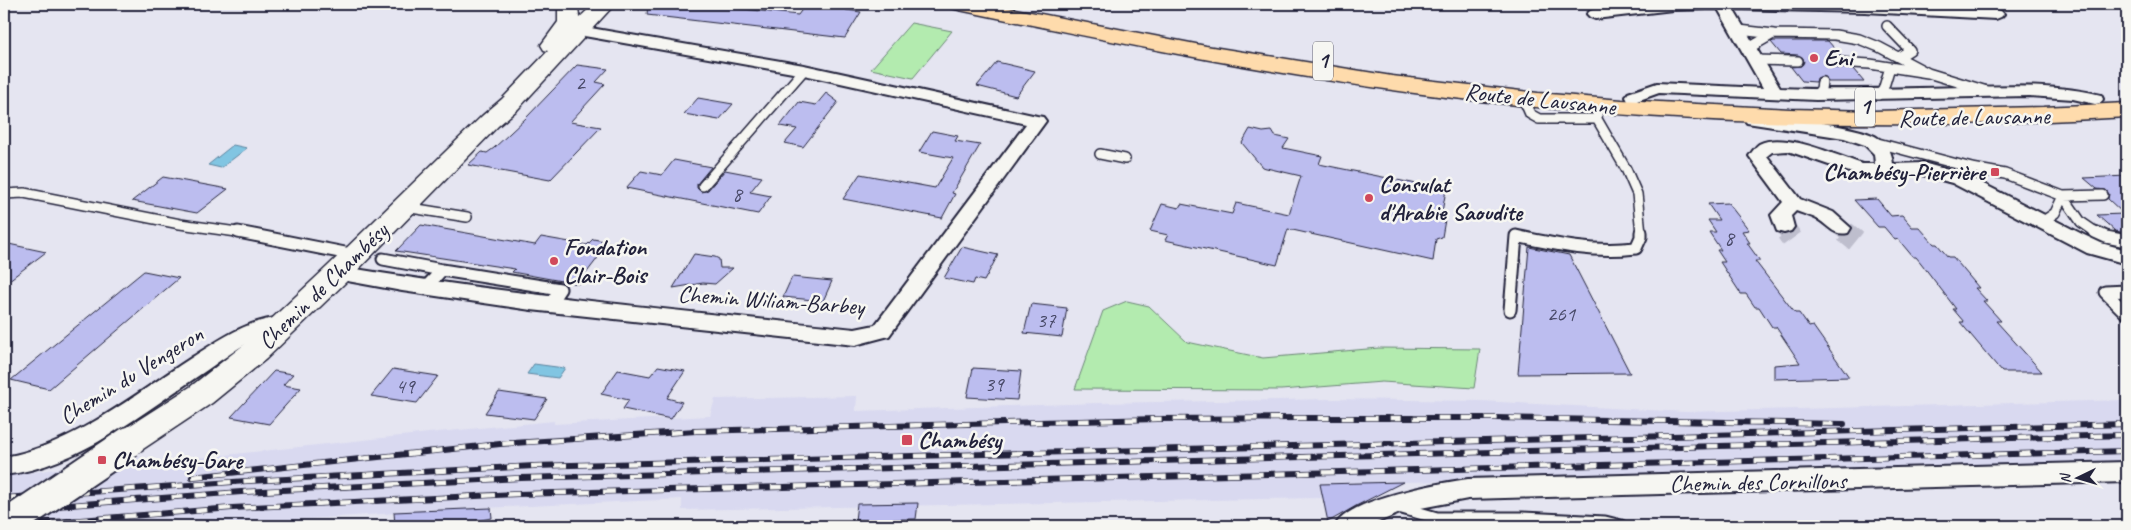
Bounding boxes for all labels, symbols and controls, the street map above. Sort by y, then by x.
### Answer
road number: 1 [1313,41,1333,80]
place label: Eni [1824,43,1856,73]
marker: Eni [1808,52,1820,64]
house number: 2 [575,70,586,96]
street label: Route de Lausanne [1463,76,1619,122]
road number: 1 [1855,88,1875,126]
street label: Route de Lausanne [1898,101,2052,133]
place label: Chambésy-Pierrière [1823,157,1987,187]
marker: Chambésy-Pierrière [1989,166,2001,178]
place label: Consulat d'Arabie Saoudite [1379,169,1524,227]
house number: 8 [732,181,744,207]
marker: Consulat d'Arabie Saoudite [1363,192,1375,204]
street label: Chemin de Chambésy [251,215,396,356]
house number: 8 [1724,225,1736,251]
place label: Fondation Clair-Bois [564,232,649,290]
marker: Fondation Clair-Bois [548,255,560,267]
street label: Chemin Wiliam-Barbey [677,279,867,322]
house number: 261 [1547,301,1577,327]
house number: 37 [1037,307,1057,333]
street label: Chemin du Vengeron [53,319,209,431]
house number: 39 [985,371,1005,397]
house number: 49 [396,373,416,399]
place label: Chambésy [918,425,1003,455]
marker: Chambésy [900,433,914,447]
place label: Chambésy-Gare [112,445,244,475]
north arrow [2054,452,2104,502]
marker: Chambésy-Gare [96,454,108,466]
street label: Chemin des Cornillons [1669,465,1848,499]
text: N [2056,472,2074,484]

